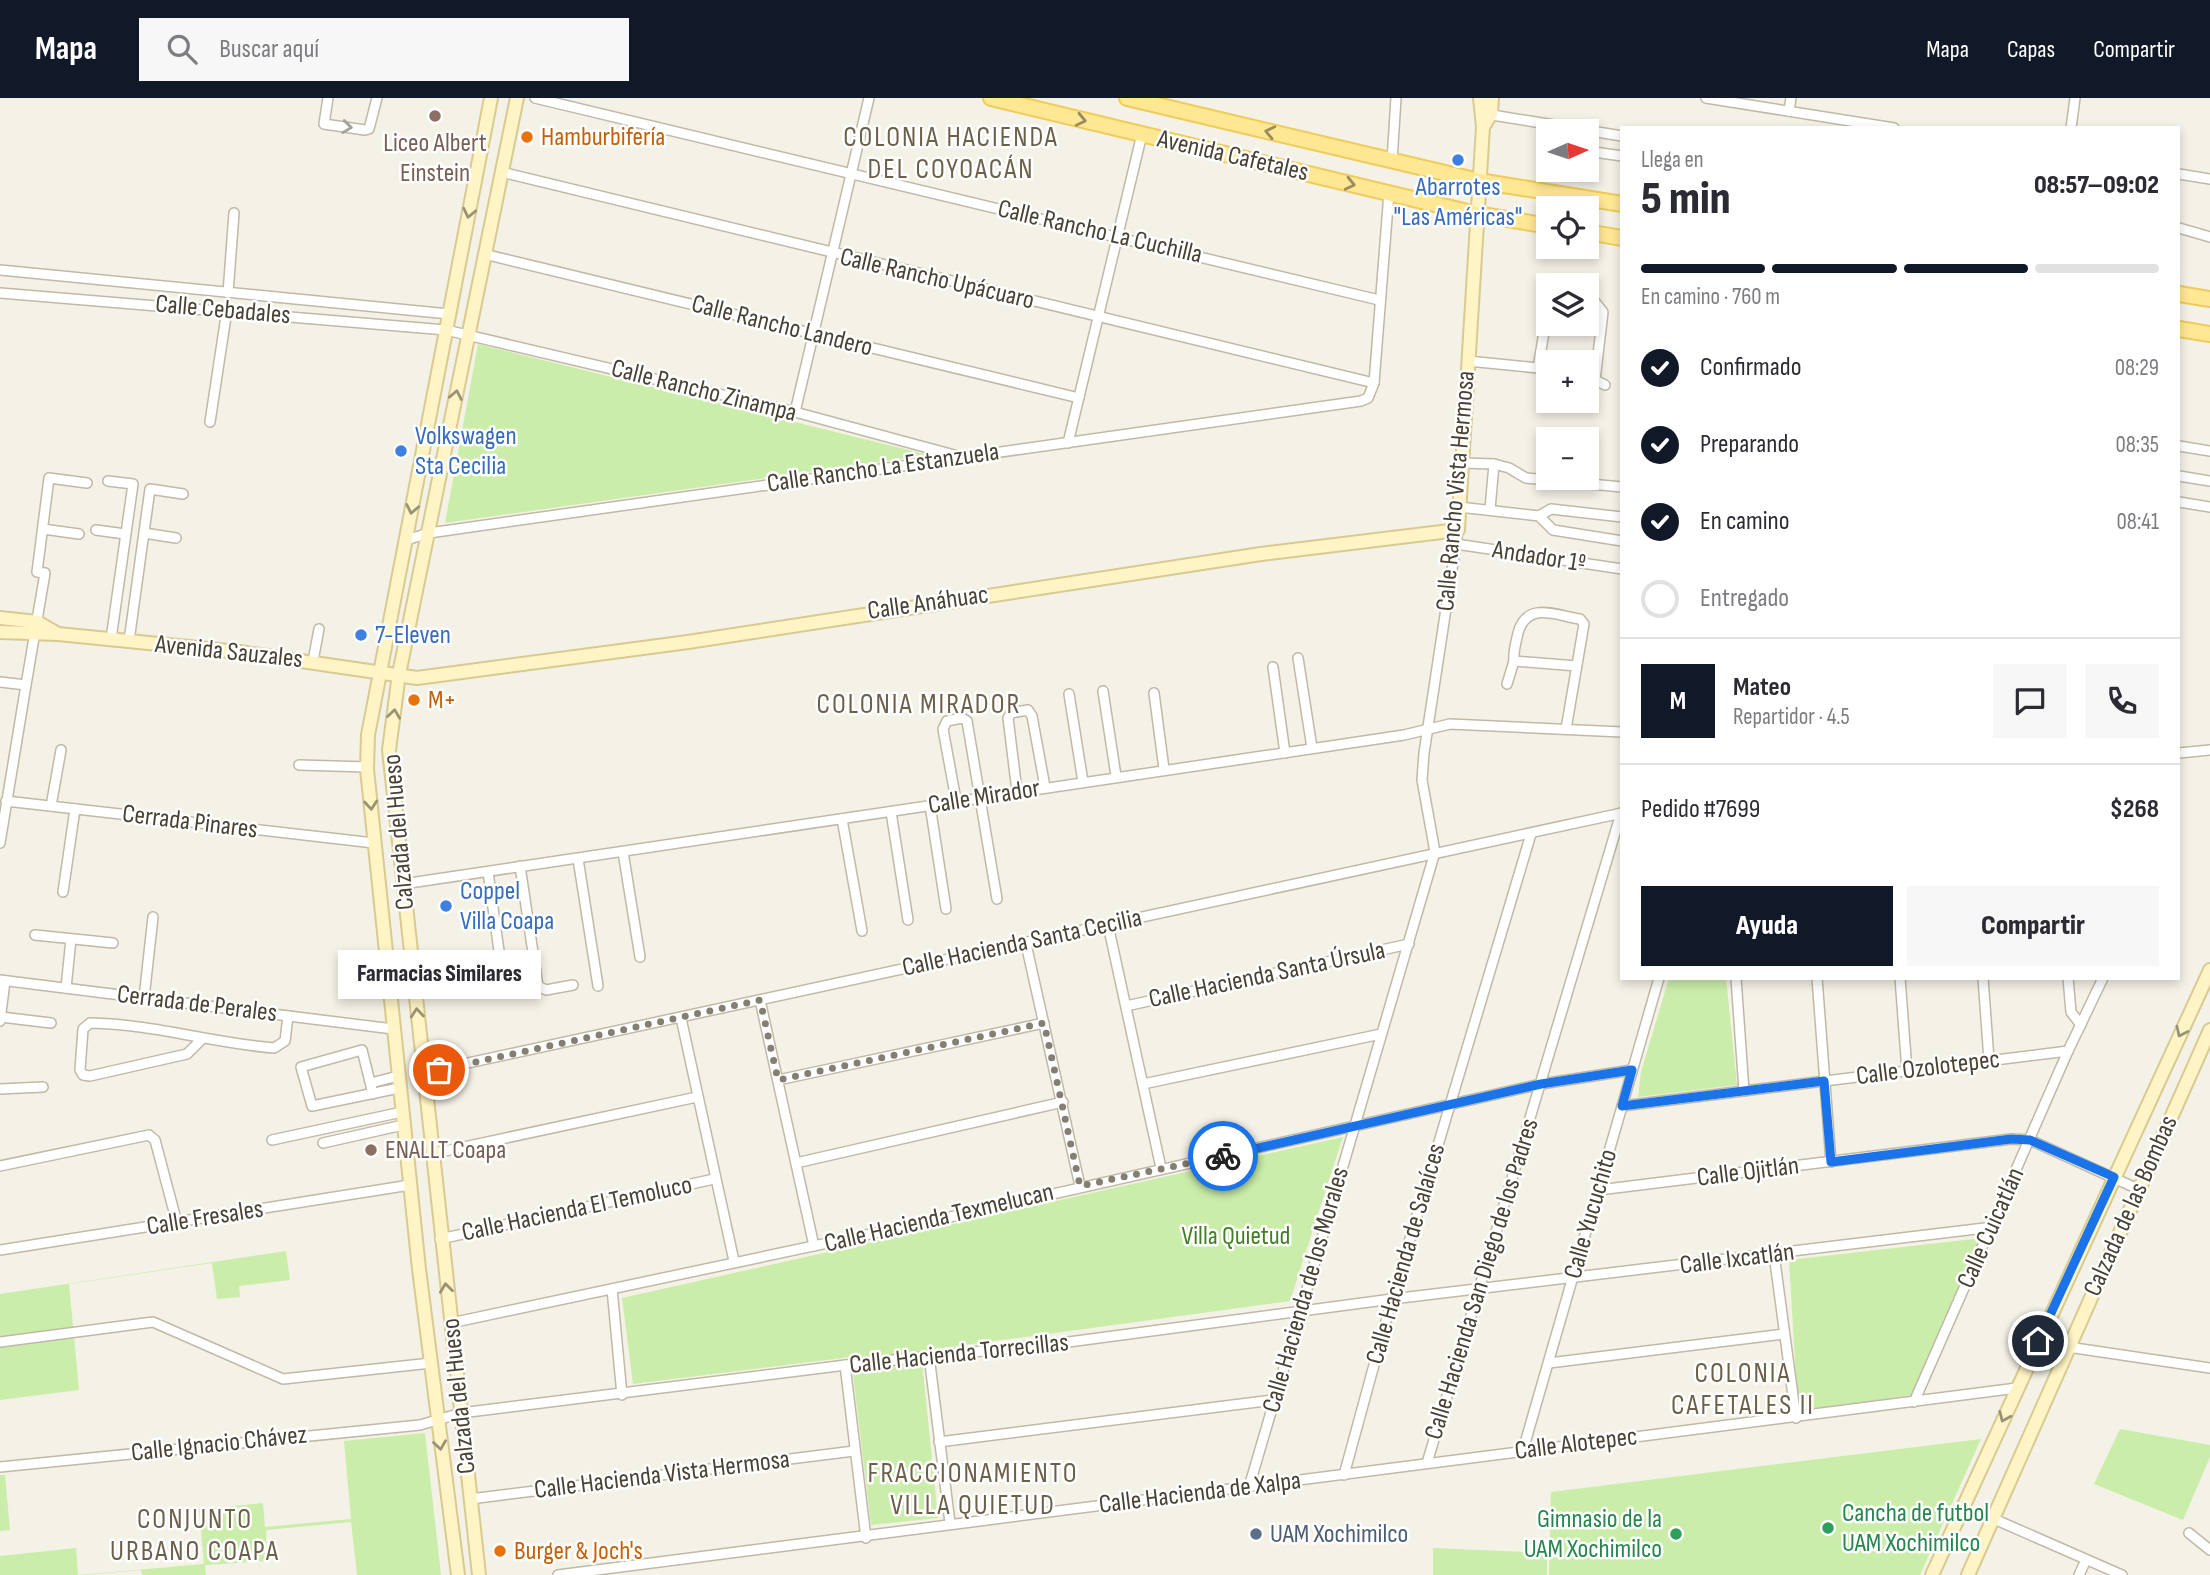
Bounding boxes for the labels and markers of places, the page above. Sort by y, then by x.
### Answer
marker: Liceo Albert Einstein [427,108,443,124]
place label: Hamburbifería [541,122,665,153]
place label: Liceo Albert Einstein [383,128,487,189]
marker: Hamburbifería [519,129,535,145]
marker: Abarrotes "Las Américas" [1450,152,1466,168]
place label: Abarrotes "Las Américas" [1394,172,1522,233]
place label: Volkswagen Sta Cecilia [415,421,517,482]
marker: Volkswagen Sta Cecilia [393,443,409,459]
place label: 7-Eleven [375,620,451,651]
marker: 7-Eleven [353,627,369,643]
place label: M+ [428,685,456,716]
marker: M+ [406,692,422,708]
place label: Coppel Villa Coapa [460,876,554,937]
marker: Coppel Villa Coapa [438,898,454,914]
callout: Farmacias Similares [338,951,540,1000]
pin [409,1040,469,1100]
place label: ENALLT Coapa [385,1135,506,1166]
marker: ENALLT Coapa [363,1142,379,1158]
pin [2008,1311,2068,1371]
place label: Cancha de futbol UAM Xochimilco [1842,1498,1989,1559]
place label: Gimnasio de la UAM Xochimilco [1524,1504,1662,1565]
place label: UAM Xochimilco [1270,1519,1408,1550]
marker: Cancha de futbol UAM Xochimilco [1820,1520,1836,1536]
marker: UAM Xochimilco [1248,1526,1264,1542]
marker: Gimnasio de la UAM Xochimilco [1668,1526,1684,1542]
place label: Burger & Joch's [514,1536,643,1567]
marker: Burger & Joch's [492,1543,508,1559]

